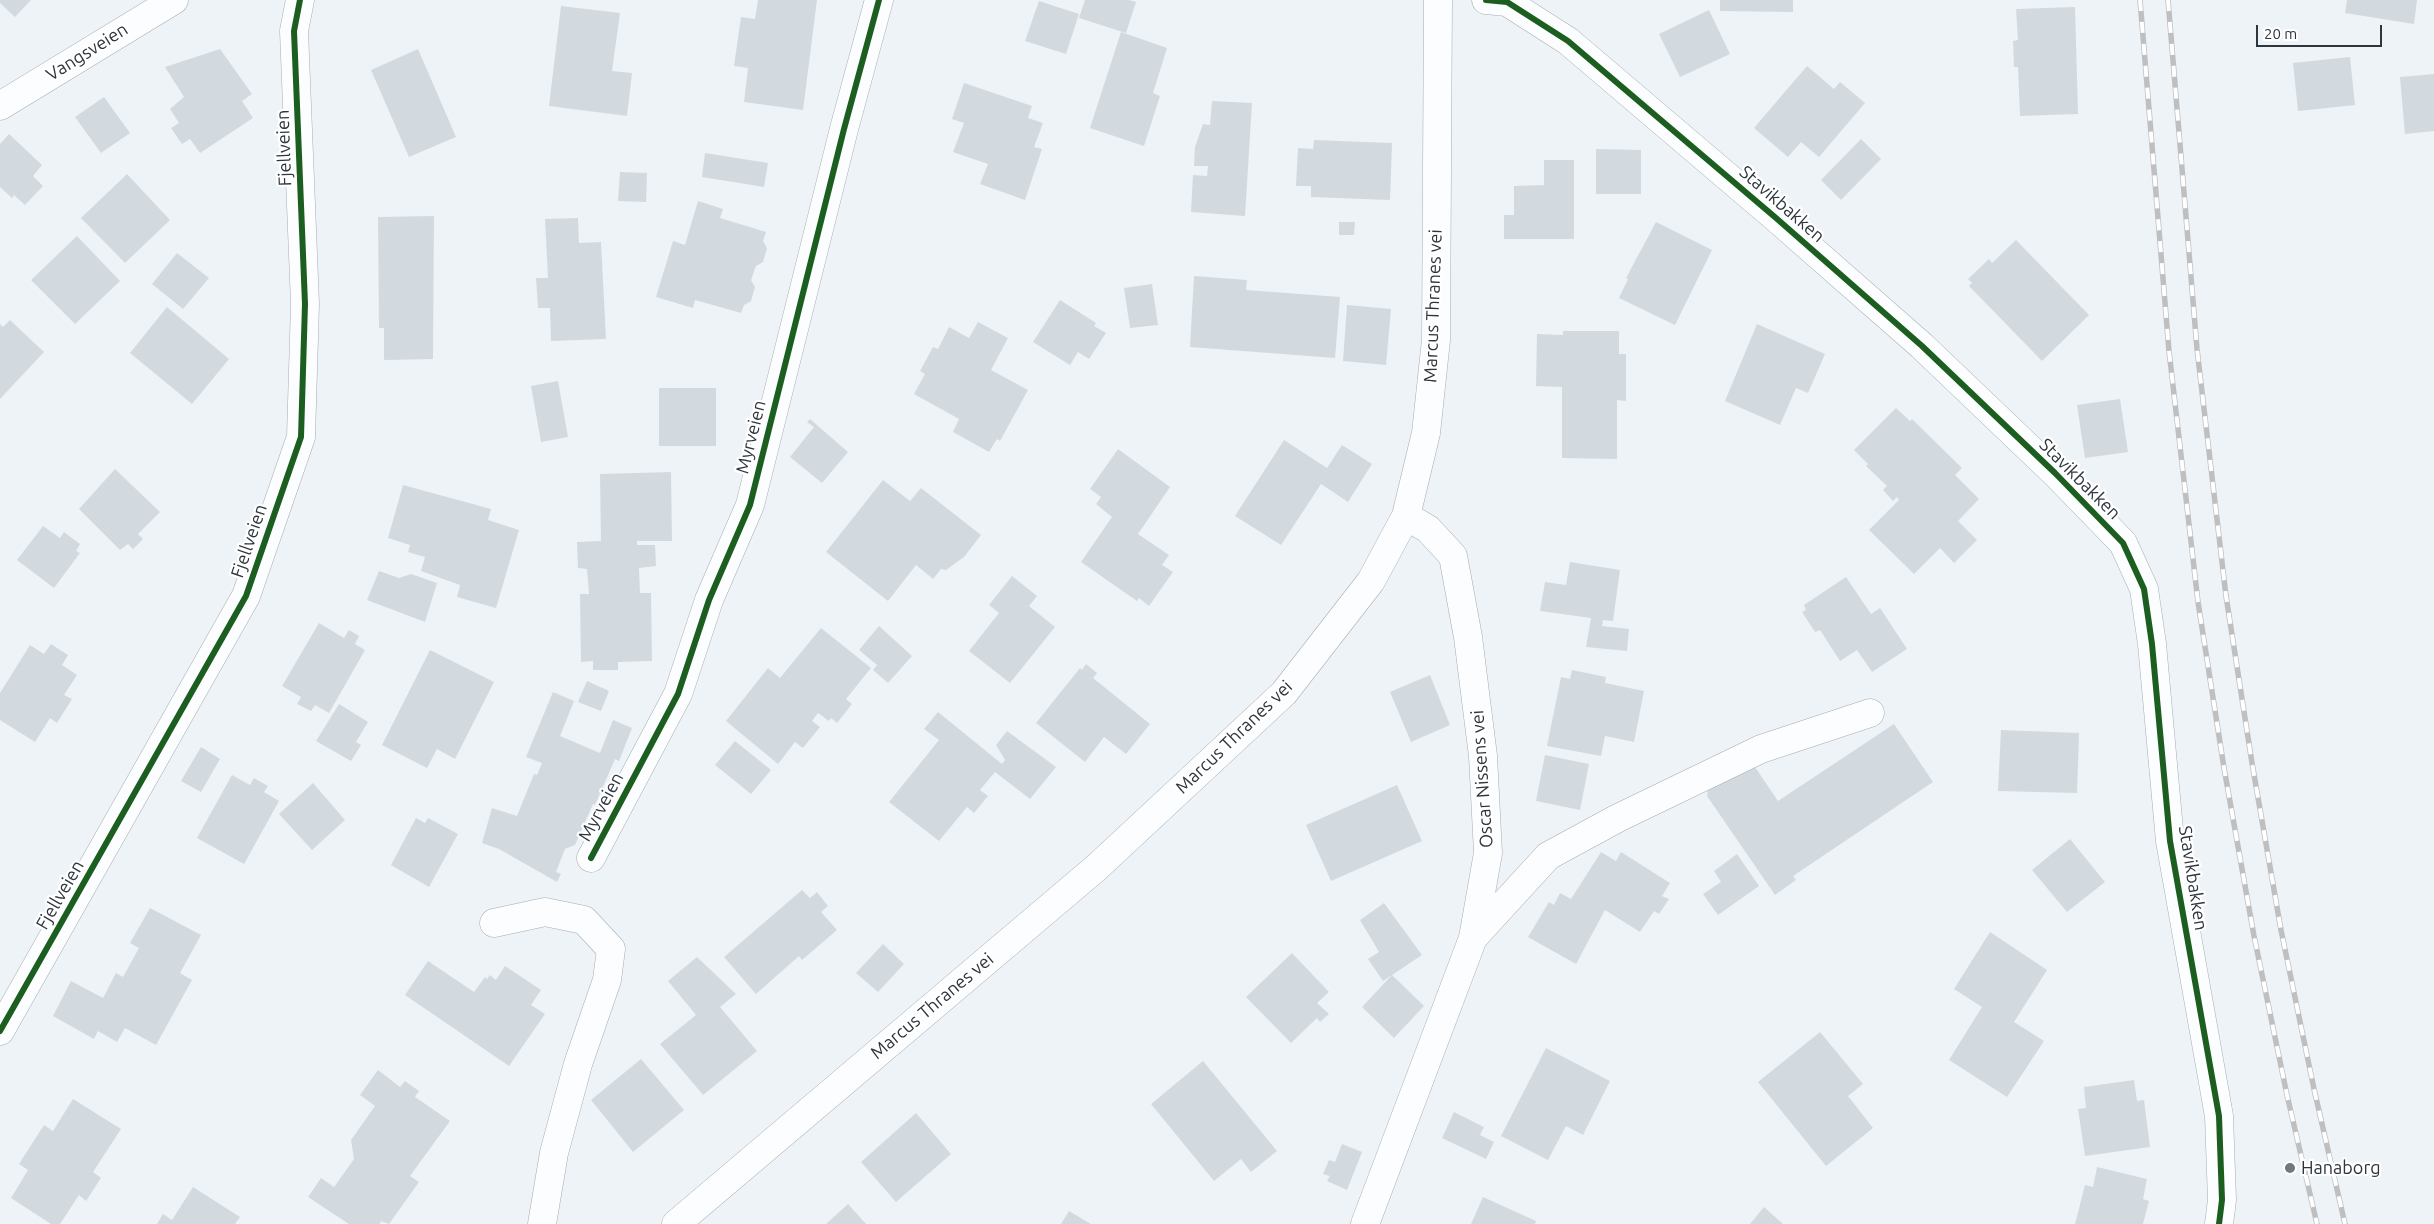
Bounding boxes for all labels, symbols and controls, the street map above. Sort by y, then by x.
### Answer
scale bar [2259,15,2385,47]
street label: Vangsveien [42,18,132,86]
text: 20 m [2264,25,2297,42]
street label: Fjellveien [272,109,296,187]
street label: Stavikbakken [1735,161,1829,247]
street label: Marcus Thranes vei [1420,229,1446,383]
street label: Myrveien [731,398,771,476]
street label: Stavikbakken [2035,434,2125,524]
street label: Fjellveien [226,501,272,581]
street label: Marcus Thranes vei [1171,676,1297,798]
street label: Oscar Nissens vei [1466,709,1498,849]
street label: Myrveien [574,769,628,845]
street label: Stavikbakken [2174,824,2212,932]
street label: Fjellveien [32,856,88,934]
street label: Marcus Thranes vei [866,948,998,1064]
place label: Hanaborg [2301,1157,2381,1179]
marker: Hanaborg [2283,1161,2297,1175]

